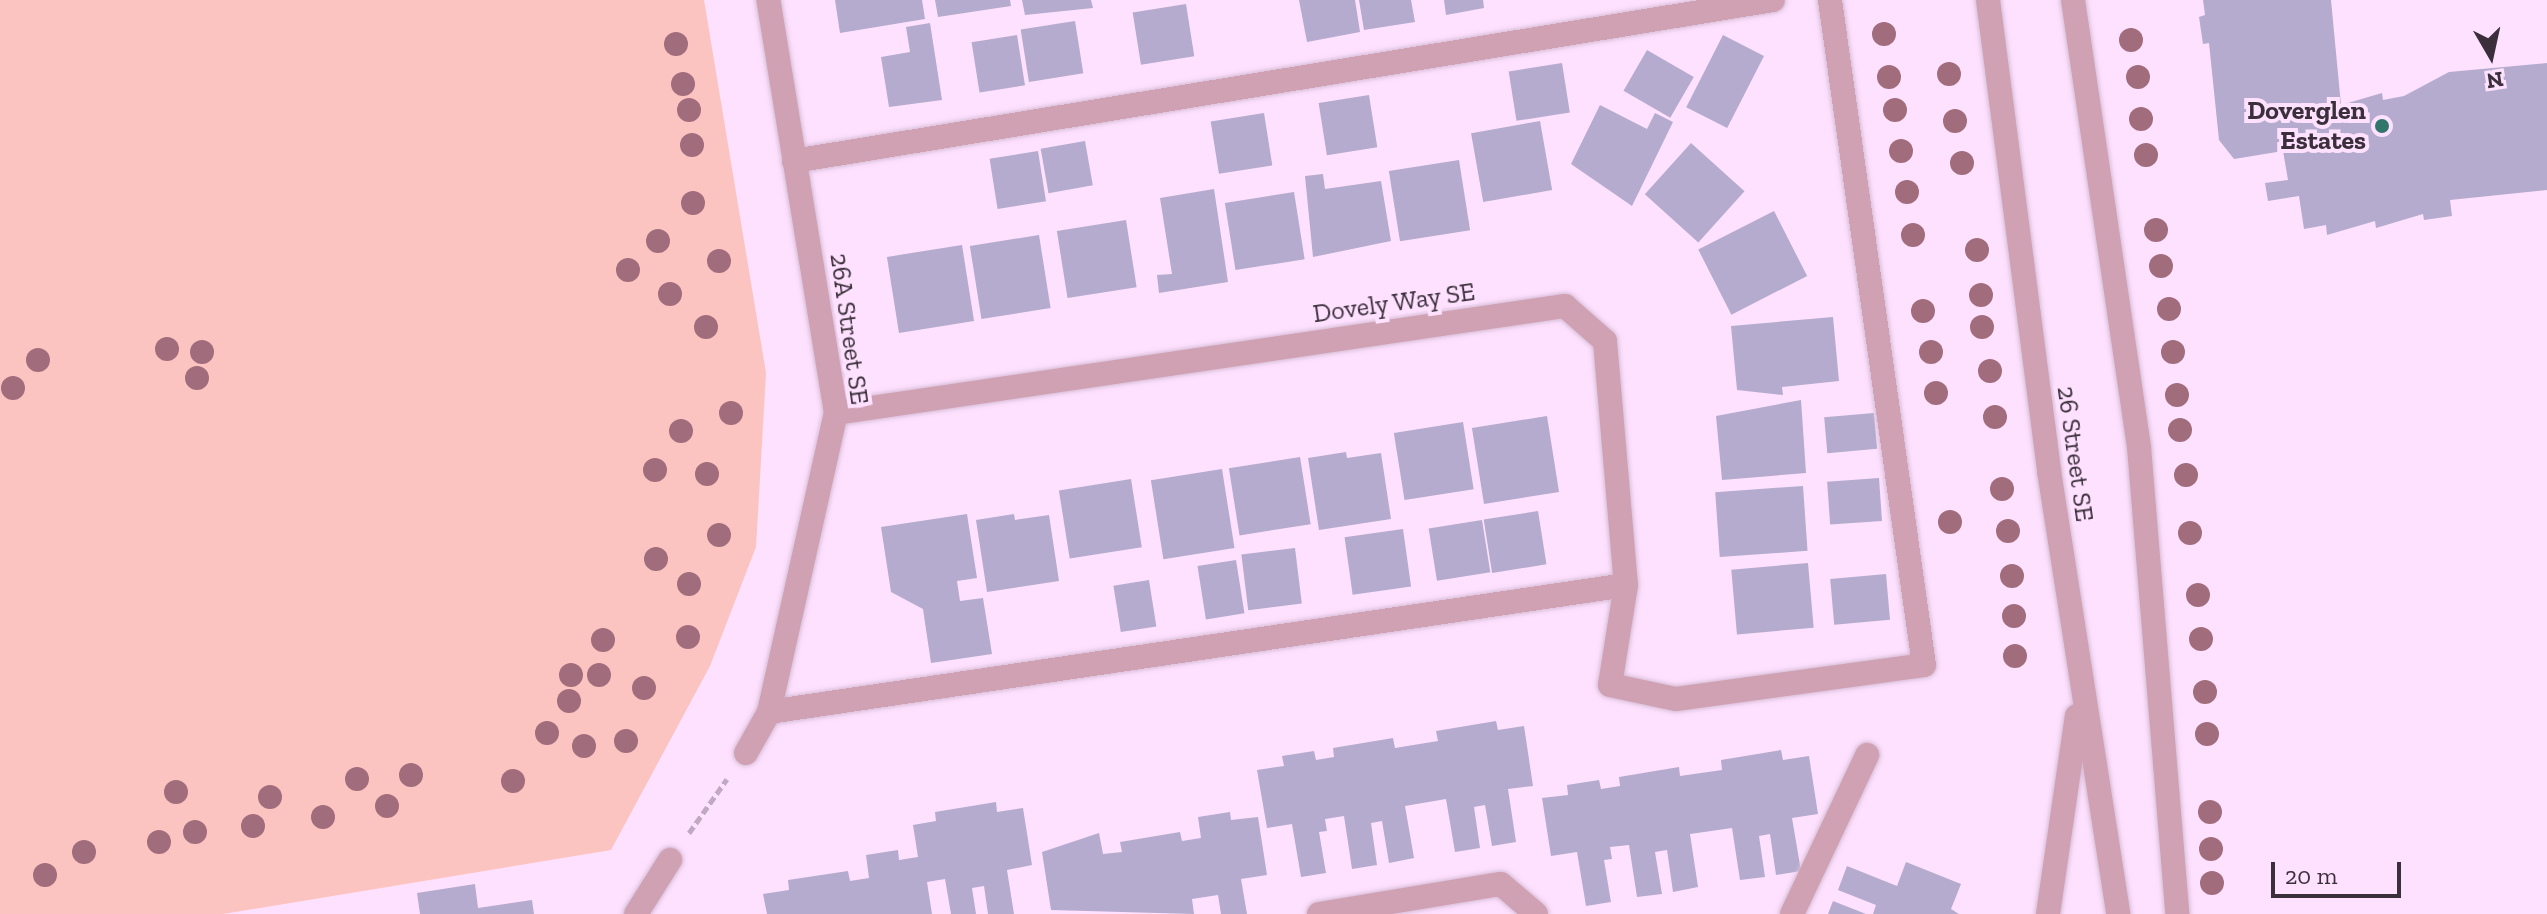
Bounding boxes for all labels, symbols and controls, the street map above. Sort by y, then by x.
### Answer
north arrow [2451,16,2531,96]
text: N [2484,66,2505,95]
place label: Doverglen Estates [2247,95,2366,156]
marker: Doverglen Estates [2373,117,2391,135]
street label: 26A Street SE [823,251,875,407]
street label: Dovely Way SE [1310,276,1478,330]
street label: 26 Street SE [2050,384,2100,524]
scale bar [2275,846,2405,896]
text: 20 m [2285,861,2337,890]

